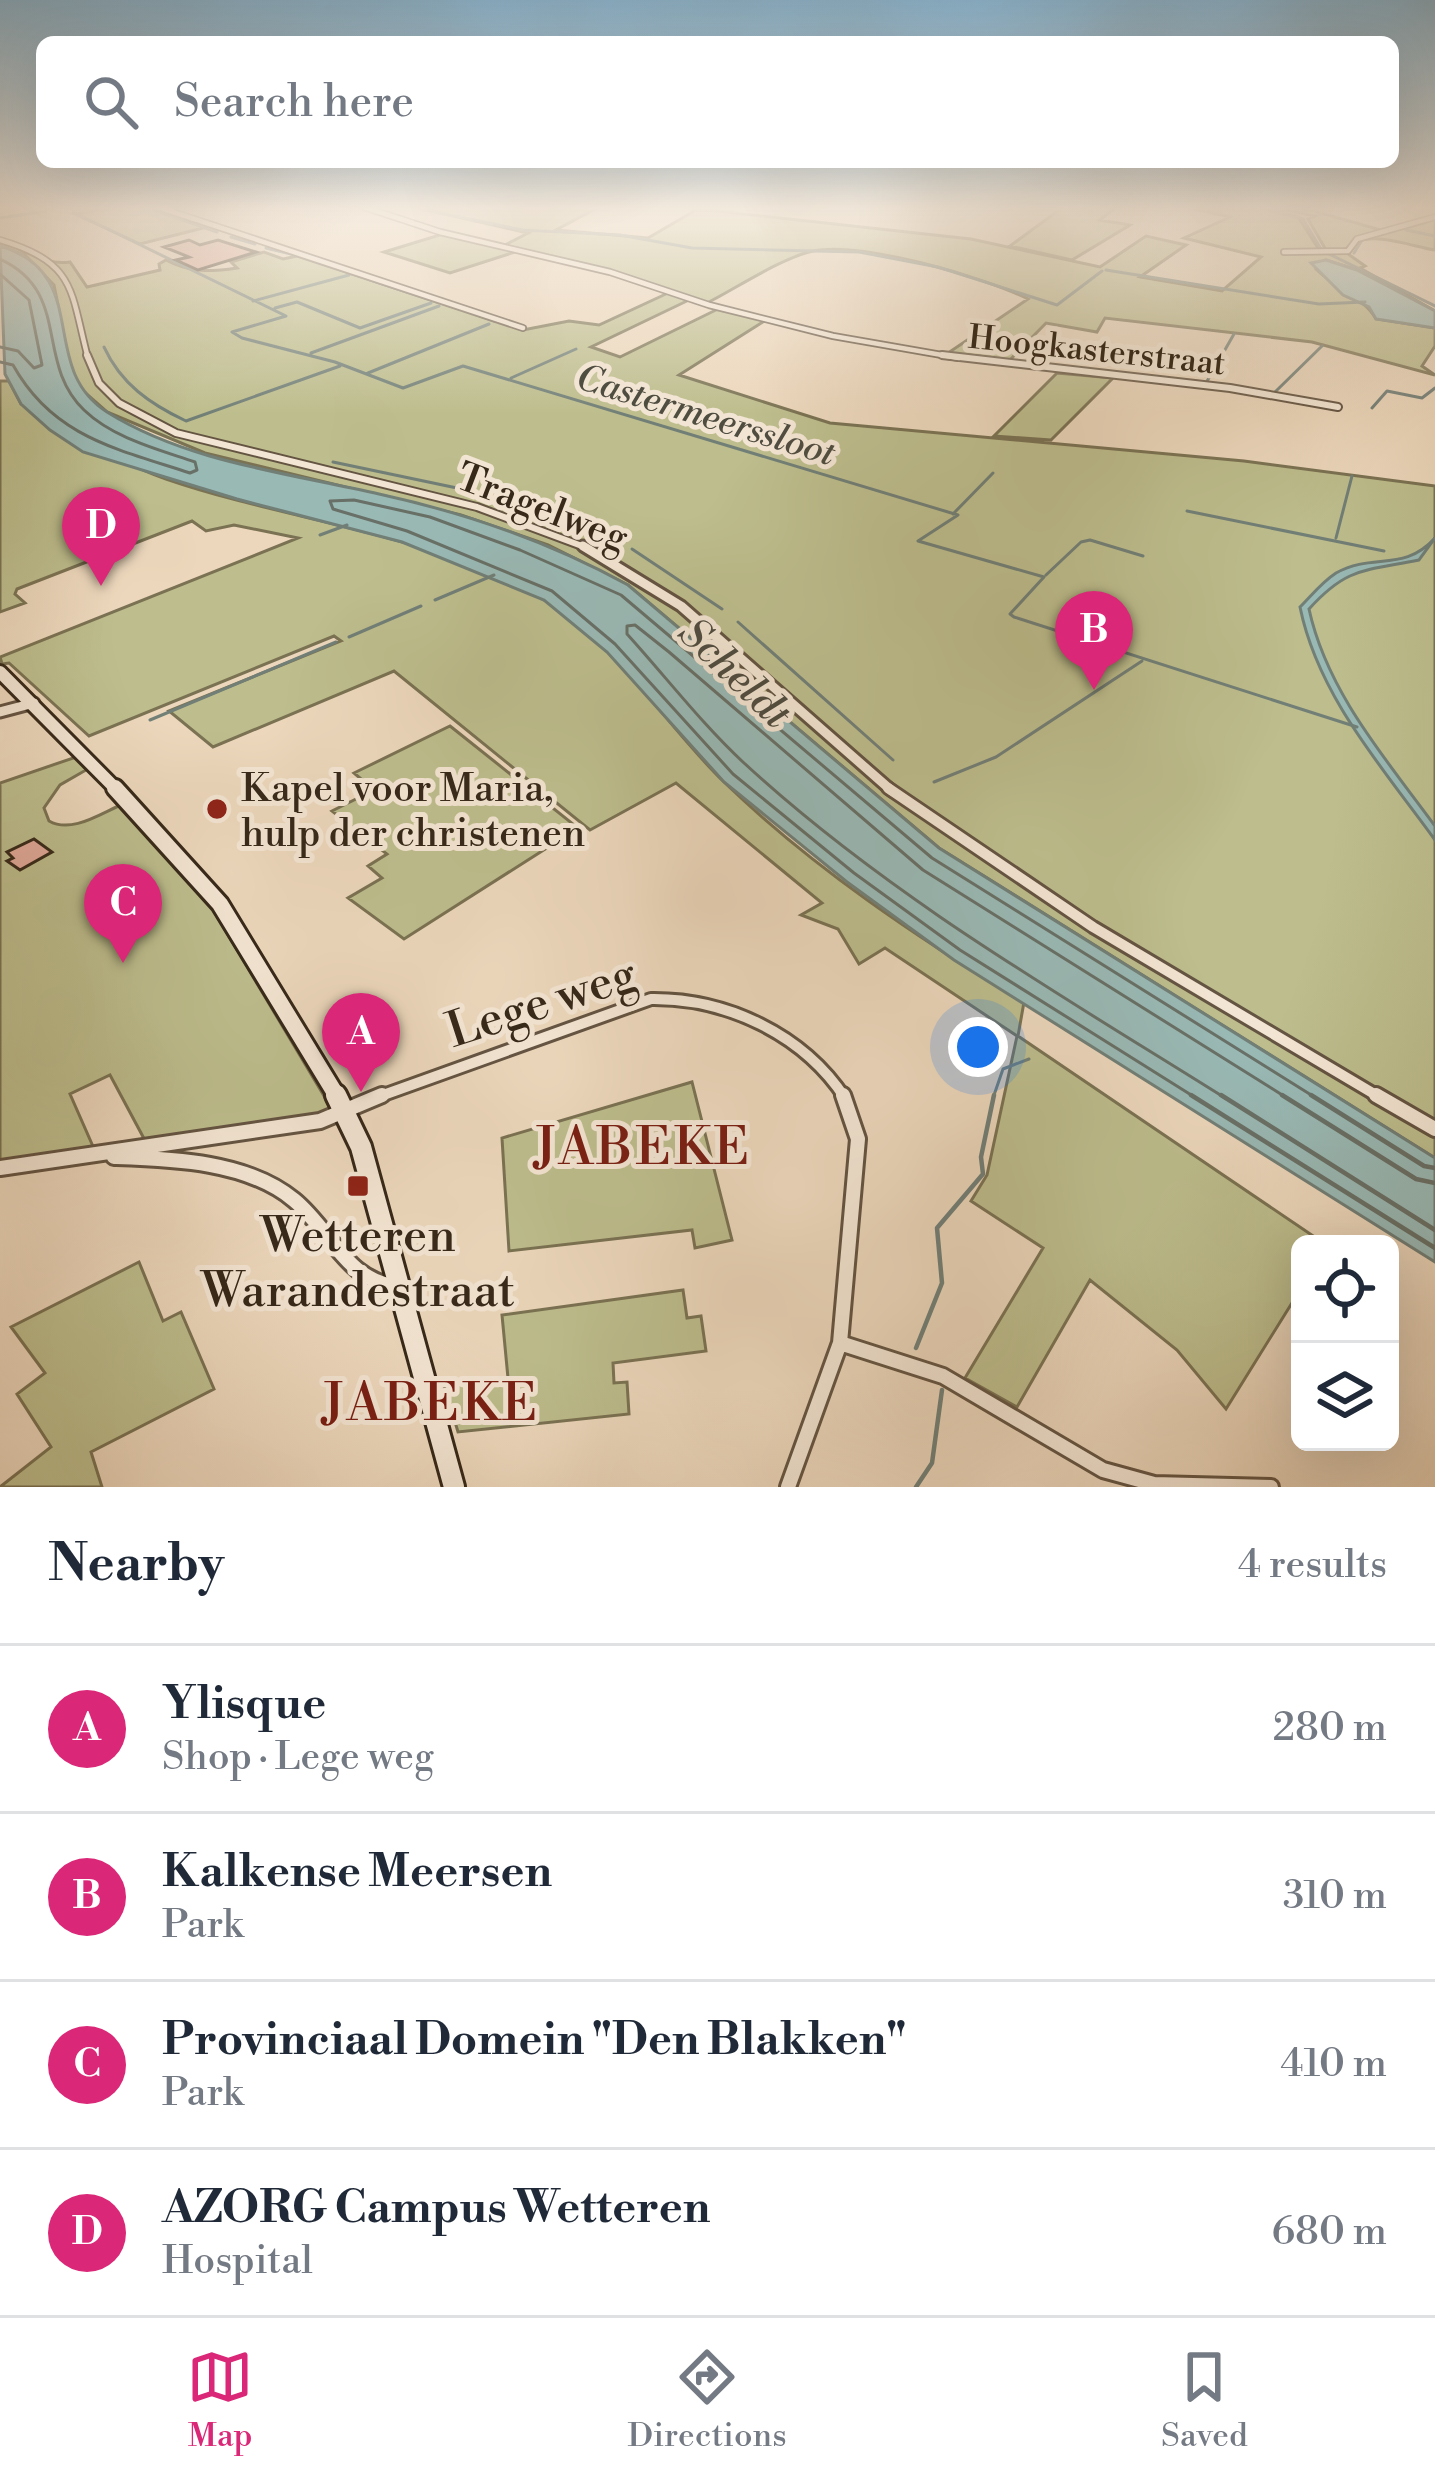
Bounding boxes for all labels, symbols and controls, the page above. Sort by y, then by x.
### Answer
search box [36,36,1399,168]
icon: search [78,69,144,135]
text: Search here [174,74,414,131]
street label: Hoogkasterstraat [966,318,1228,385]
water label: Castermeerssloot [570,356,841,477]
street label: Tragelweg [449,453,635,563]
pin: D [62,487,140,586]
pin: B [1055,591,1133,690]
water label: Scheldt [667,607,803,741]
place label: Kapel voor Maria, hulp der christenen [241,765,585,859]
marker: Kapel voor Maria, hulp der christenen [204,796,230,822]
pin: C [84,864,162,963]
street label: Lege weg [439,945,645,1063]
pin: A [322,993,400,1092]
your location [948,1017,1008,1077]
district label: JABEKE [532,1117,752,1181]
marker: Wetteren Warandestraat [345,1173,371,1199]
place label: Wetteren Warandestraat [199,1207,515,1322]
map controls [1291,1235,1399,1451]
button: locate [1291,1235,1399,1343]
button: layers [1291,1343,1399,1451]
district label: JABEKE [320,1373,540,1437]
text: Nearby [48,1533,224,1597]
text: 4 results [1238,1541,1387,1590]
text: Ylisque [162,1676,326,1733]
text: A [73,1704,101,1753]
text: 280 m [1273,1704,1387,1753]
text: Shop · Lege weg [162,1733,434,1782]
text: Kalkense Meersen [162,1844,552,1901]
text: B [72,1872,102,1921]
text: 310 m [1283,1872,1387,1921]
text: Park [162,1901,243,1950]
text: Provinciaal Domein "Den Blakken" [162,2012,906,2069]
text: C [73,2040,101,2089]
text: 410 m [1280,2040,1387,2089]
text: Park [162,2069,243,2118]
text: AZORG Campus Wetteren [162,2180,710,2237]
text: D [71,2208,103,2257]
text: 680 m [1271,2208,1387,2257]
text: Hospital [162,2237,313,2286]
tab: Map [187,2344,253,2457]
tab: Directions [628,2344,787,2457]
tab: Saved [1161,2344,1248,2457]

